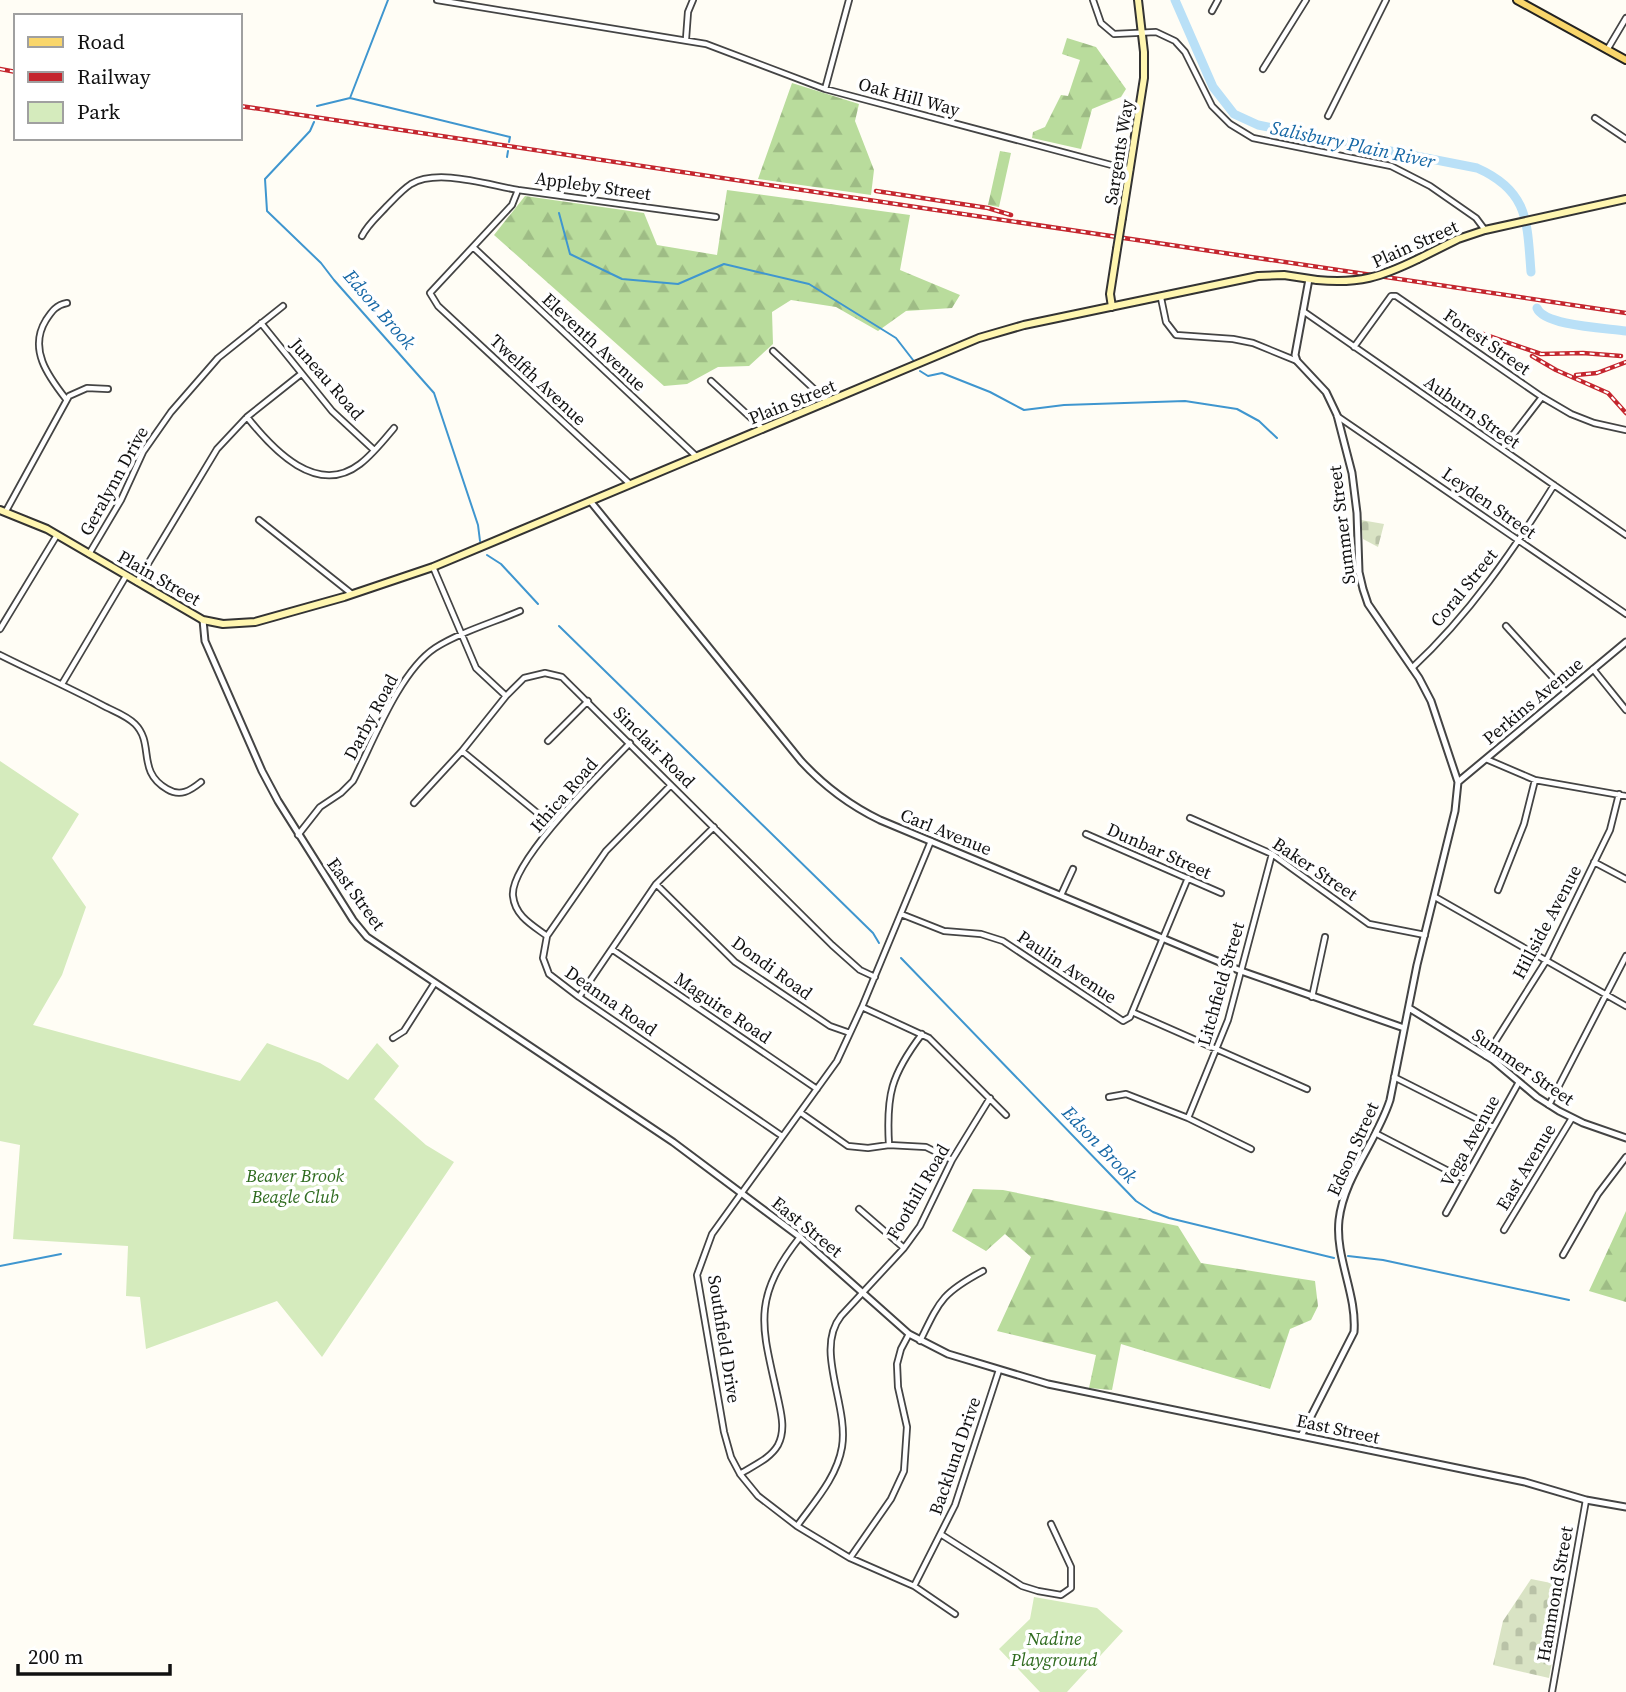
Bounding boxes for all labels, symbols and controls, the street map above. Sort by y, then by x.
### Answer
legend [14,14,242,140]
text: Road [77,27,125,56]
text: Railway [77,62,151,91]
street label: Oak Hill Way [856,71,963,122]
text: Park [77,97,121,126]
street label: Sargents Way [1098,97,1139,206]
water label: Salisbury Plain River [1268,114,1439,174]
street label: Appleby Street [534,165,653,206]
street label: Plain Street [1368,213,1462,274]
water label: Edson Brook [337,263,422,355]
street label: Eleventh Avenue [537,287,652,396]
street label: Forest Street [1439,303,1536,381]
street label: Twelfth Avenue [485,328,592,431]
street label: Juneau Road [284,332,370,425]
street label: Auburn Street [1419,369,1525,454]
street label: Plain Street [745,373,839,430]
street label: Geralynn Drive [73,421,154,540]
street label: Leyden Street [1437,461,1541,544]
street label: Summer Street [1322,464,1361,586]
street label: Coral Street [1424,543,1503,632]
street label: Plain Street [113,544,205,611]
street label: Perkins Avenue [1477,651,1588,750]
street label: Darby Road [338,670,404,764]
street label: Sinclair Road [608,700,701,793]
street label: Ithica Road [524,752,603,837]
street label: Carl Avenue [897,802,996,861]
street label: Dunbar Street [1103,816,1216,885]
street label: Baker Street [1268,831,1363,906]
street label: East Street [321,852,391,935]
street label: Hillside Avenue [1506,860,1587,983]
street label: Litchfield Street [1191,919,1250,1049]
street label: Paulin Avenue [1013,924,1122,1009]
street label: Dondi Road [727,930,818,1005]
street label: Deanna Road [560,960,662,1041]
street label: Maguire Road [670,966,777,1049]
street label: Summer Street [1467,1022,1580,1111]
street label: Vega Avenue [1434,1090,1505,1191]
street label: Edson Street [1321,1098,1384,1200]
water label: Edson Brook [1056,1099,1143,1188]
street label: East Avenue [1490,1119,1561,1215]
street label: Foothill Road [880,1139,955,1244]
park label: Beaver Brook Beagle Club [245,1163,344,1209]
street label: East Street [767,1190,848,1263]
street label: Southfield Drive [702,1273,747,1405]
street label: Backlund Drive [923,1393,986,1518]
street label: East Street [1294,1408,1382,1450]
street label: Hammond Street [1530,1524,1579,1664]
park label: Nadine Playground [1010,1626,1098,1672]
scale bar [18,1632,170,1676]
text: 200 m [28,1642,83,1671]

